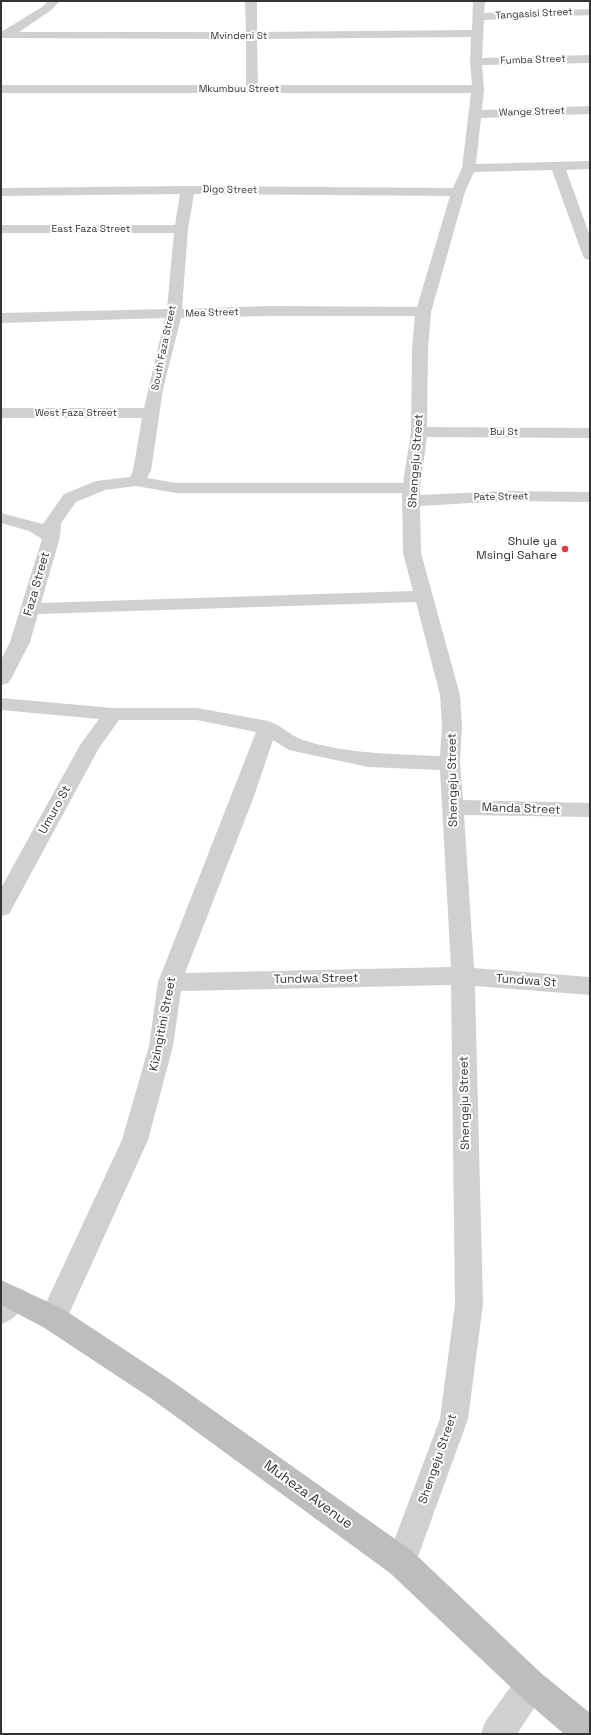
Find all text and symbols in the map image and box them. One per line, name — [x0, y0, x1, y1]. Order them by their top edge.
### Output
street label: Tangasisi Street — [495, 6, 573, 22]
street label: Mvindeni St — [211, 30, 267, 42]
street label: Fumba Street — [500, 53, 566, 67]
street label: Mkumbuu Street — [199, 83, 279, 95]
street label: Wange Street — [499, 105, 565, 119]
street label: Digo Street — [202, 184, 258, 196]
street label: East Faza Street — [52, 223, 130, 235]
street label: South Faza Street — [149, 304, 179, 392]
street label: Mea Street — [185, 306, 239, 320]
street label: West Faza Street — [35, 407, 117, 419]
street label: Shengeju Street — [406, 414, 426, 508]
street label: Bui St — [490, 426, 518, 438]
street label: Pate Street — [473, 491, 529, 503]
place label: Shule ya Msingi Sahare — [476, 535, 557, 563]
marker: Shule ya Msingi Sahare — [560, 544, 570, 554]
street label: Faza Street — [21, 550, 53, 618]
street label: Shengeju Street — [445, 733, 461, 827]
street label: Umuro St — [36, 783, 74, 837]
street label: Manda Street — [481, 800, 561, 818]
street label: Tundwa Street — [274, 971, 358, 987]
street label: Tundwa St — [495, 972, 557, 990]
street label: Kizingitini Street — [147, 976, 179, 1072]
street label: Shengeju Street — [457, 1056, 473, 1150]
street label: Shengeju Street — [416, 1412, 460, 1506]
street label: Muheza Avenue — [260, 1457, 356, 1533]

